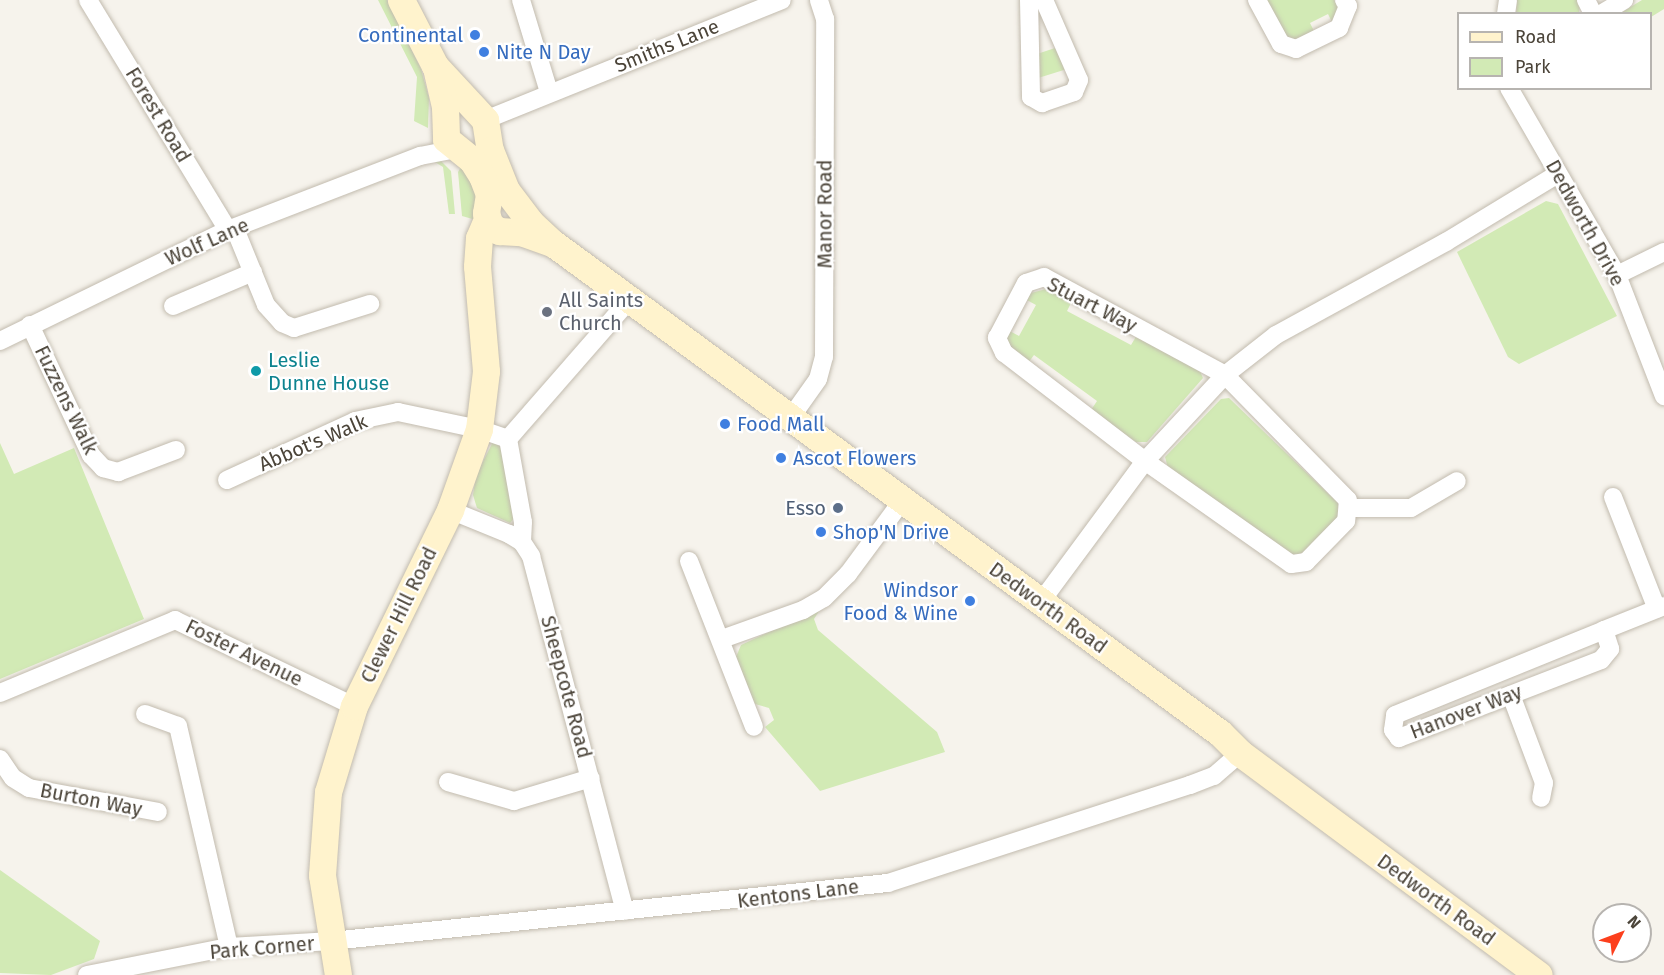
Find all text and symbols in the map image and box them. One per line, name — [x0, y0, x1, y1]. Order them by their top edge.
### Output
legend — [1457, 12, 1652, 90]
street label: Smiths Lane — [611, 14, 723, 78]
place label: Continental — [358, 23, 463, 47]
text: Road — [1515, 26, 1557, 48]
marker: Continental — [468, 28, 482, 42]
place label: Nite N Day — [496, 40, 590, 64]
marker: Nite N Day — [477, 45, 491, 59]
text: Park — [1515, 56, 1550, 78]
street label: Forest Road — [120, 63, 196, 167]
street label: Dedworth Drive — [1540, 156, 1630, 290]
street label: Manor Road — [813, 160, 837, 268]
street label: Wolf Lane — [161, 213, 253, 271]
street label: Stuart Way — [1043, 272, 1141, 338]
place label: All Saints Church — [559, 288, 643, 335]
marker: All Saints Church — [540, 305, 554, 319]
street label: Fuzzens Walk — [29, 342, 103, 458]
place label: Leslie Dunne House — [268, 348, 389, 395]
marker: Leslie Dunne House — [249, 364, 263, 378]
street label: Abbot's Walk — [255, 409, 371, 477]
place label: Food Mall — [737, 412, 825, 436]
marker: Food Mall — [718, 417, 732, 431]
place label: Ascot Flowers — [793, 446, 916, 470]
marker: Ascot Flowers — [774, 451, 788, 465]
place label: Esso — [785, 496, 826, 520]
marker: Esso — [831, 501, 845, 515]
place label: Shop'N Drive — [833, 520, 949, 544]
marker: Shop'N Drive — [814, 525, 828, 539]
street label: Clewer Hill Road — [356, 543, 442, 687]
street label: Dedworth Road — [984, 557, 1112, 659]
place label: Windsor Food & Wine — [844, 578, 958, 625]
marker: Windsor Food & Wine — [963, 594, 977, 608]
street label: Sheepcote Road — [535, 613, 597, 761]
street label: Foster Avenue — [182, 614, 306, 692]
street label: Hanover Way — [1407, 680, 1525, 744]
street label: Burton Way — [38, 778, 144, 822]
street label: Dedworth Road — [1372, 849, 1500, 951]
street label: Kentons Lane — [736, 875, 860, 913]
north arrow — [1592, 903, 1652, 963]
text: N — [1624, 912, 1645, 932]
street label: Park Corner — [209, 931, 315, 965]

